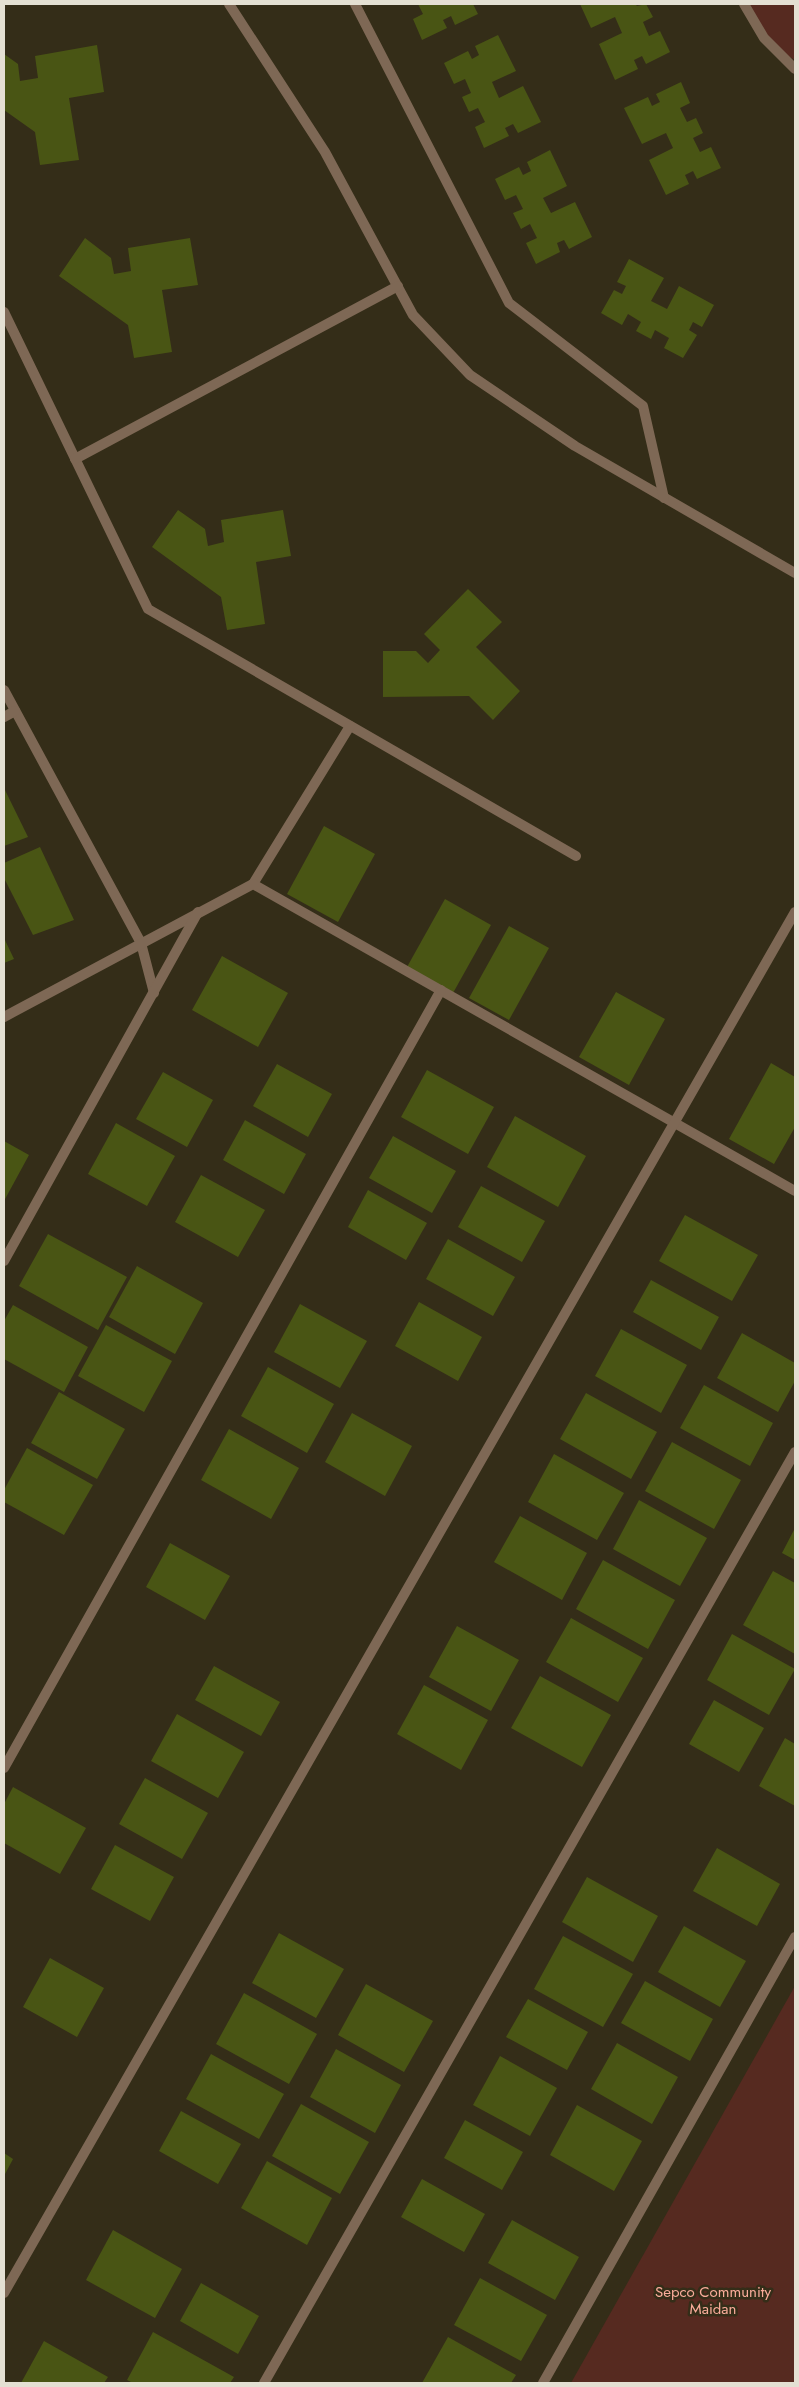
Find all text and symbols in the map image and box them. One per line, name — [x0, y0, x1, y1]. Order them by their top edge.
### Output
park label: Sepco Community Maidan — [655, 2281, 771, 2320]

